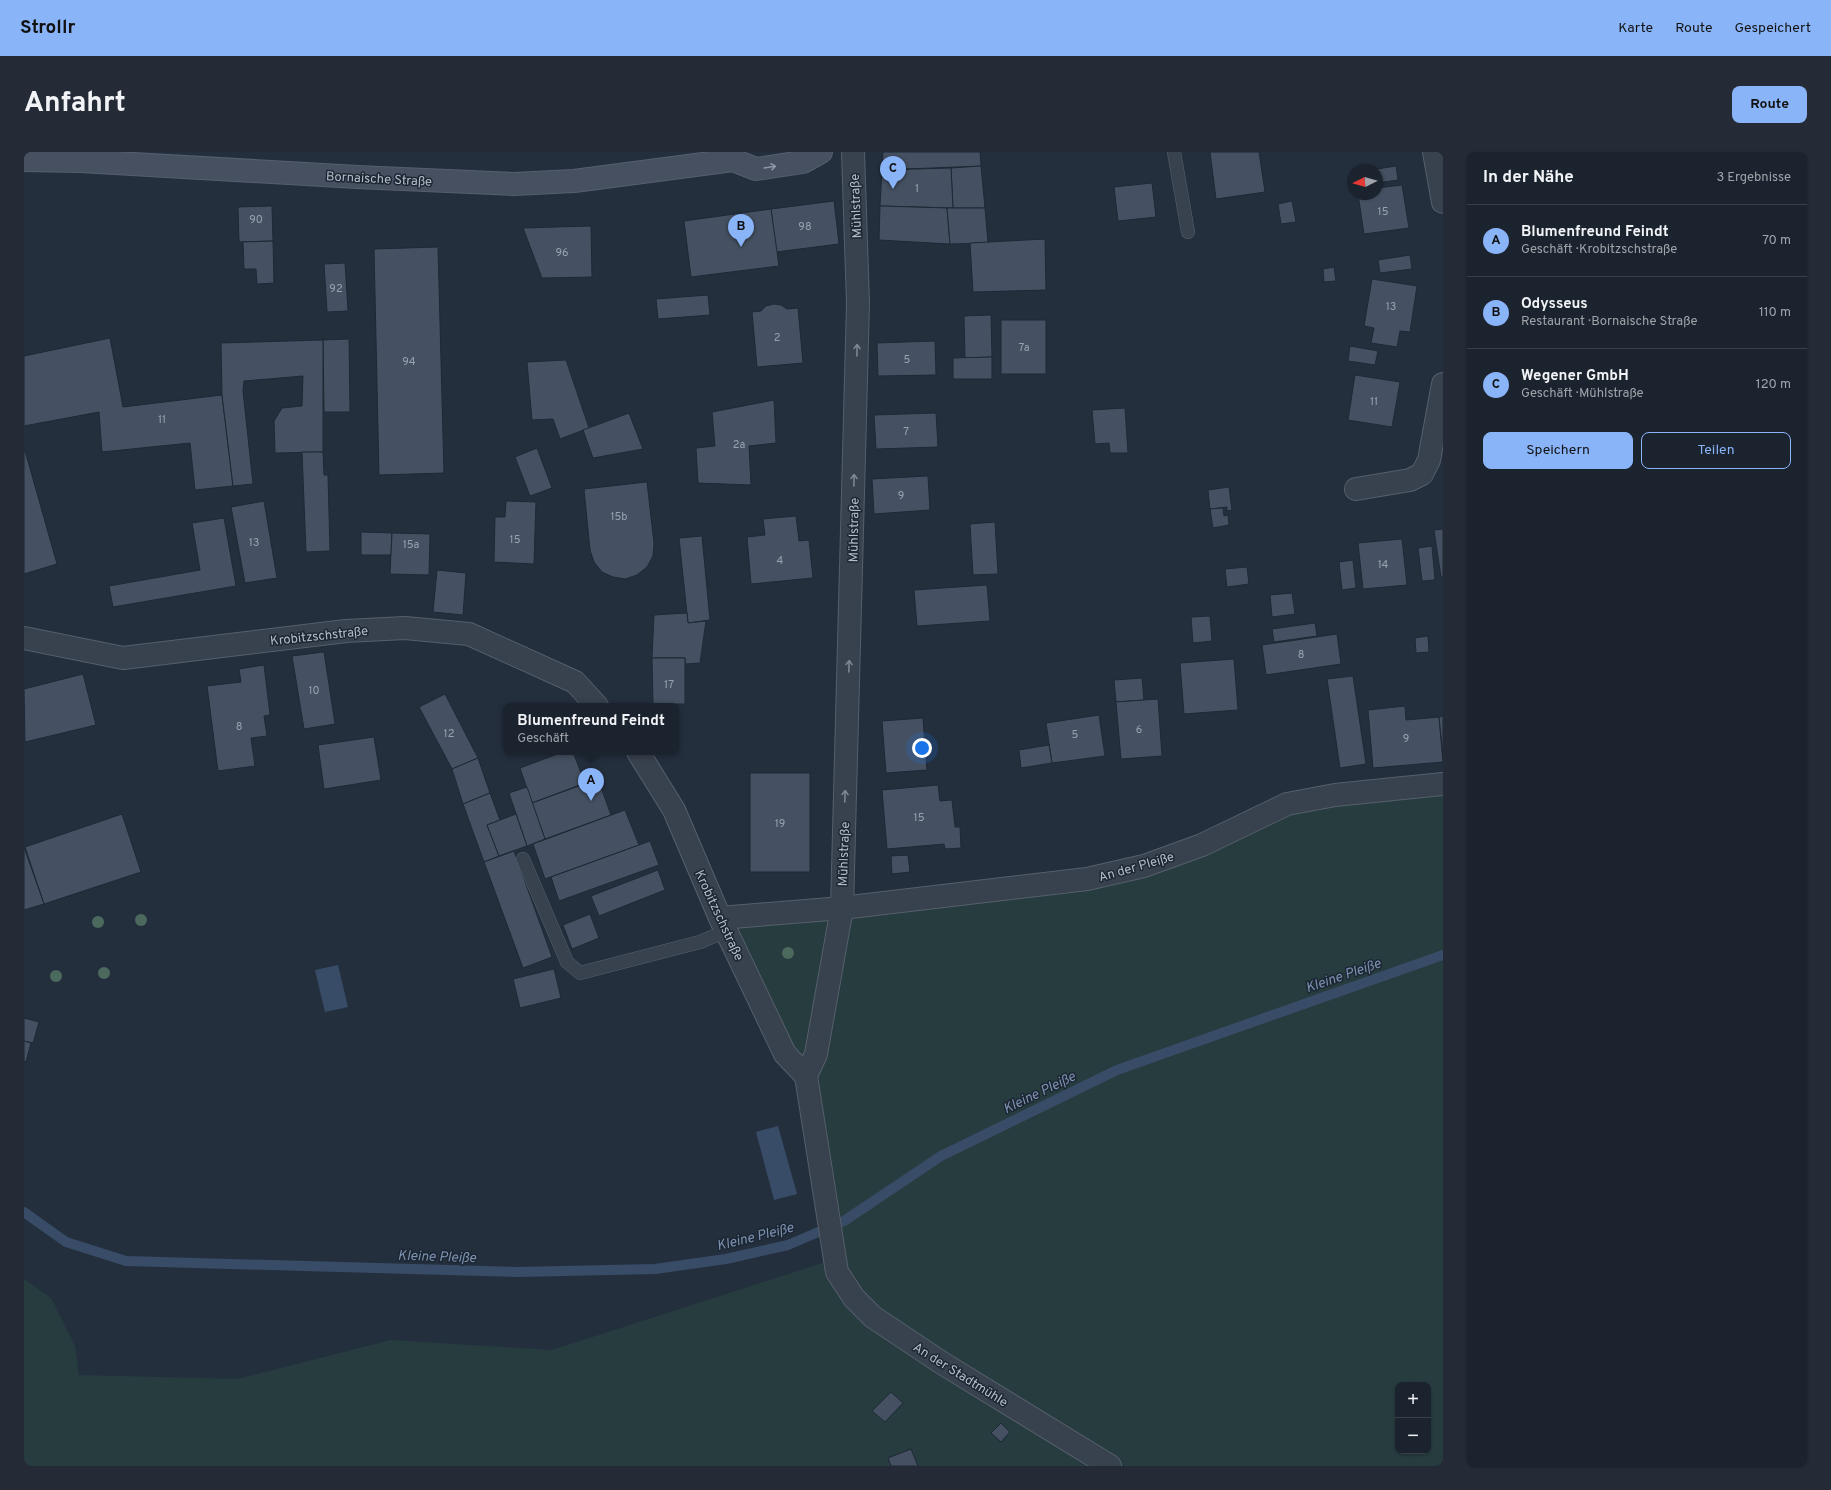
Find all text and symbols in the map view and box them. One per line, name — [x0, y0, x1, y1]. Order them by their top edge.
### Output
text: Strollr — [20, 16, 75, 40]
text: Karte — [1618, 20, 1653, 37]
text: Route — [1675, 20, 1712, 37]
text: Gespeichert — [1734, 20, 1811, 37]
text: Anfahrt — [24, 86, 126, 122]
button: Route — [1732, 86, 1807, 123]
pin: C — [880, 156, 906, 189]
one-way arrow — [763, 163, 776, 171]
north arrow — [1347, 164, 1383, 200]
text: In der Nähe — [1483, 167, 1574, 189]
street label: Bornaische Straße — [325, 169, 432, 191]
text: 3 Ergebnisse — [1716, 170, 1791, 186]
street label: Mühlstraße — [848, 173, 866, 239]
house number: 1 — [915, 182, 919, 196]
house number: 15 — [1378, 205, 1389, 219]
house number: 90 — [249, 213, 263, 227]
pin: B — [728, 214, 754, 247]
house number: 98 — [798, 220, 812, 234]
text: Blumenfreund Feindt — [1521, 223, 1669, 242]
text: A — [1491, 233, 1501, 249]
text: 70 m — [1762, 233, 1791, 249]
text: Geschäft · Krobitzschstraße — [1521, 242, 1677, 258]
house number: 96 — [555, 246, 569, 260]
house number: 92 — [329, 282, 343, 296]
text: Odysseus — [1521, 295, 1588, 314]
house number: 13 — [1386, 300, 1396, 314]
text: B — [1492, 305, 1500, 321]
text: 110 m — [1759, 305, 1791, 321]
text: Restaurant · Bornaische Straße — [1521, 314, 1697, 330]
house number: 2 — [774, 331, 780, 345]
house number: 7a — [1018, 341, 1030, 355]
one-way arrow — [854, 344, 861, 357]
house number: 5 — [904, 353, 911, 367]
house number: 94 — [402, 355, 416, 369]
text: Wegener GmbH — [1521, 367, 1629, 386]
text: C — [1492, 377, 1500, 393]
text: 120 m — [1756, 377, 1791, 393]
text: Geschäft · Mühlstraße — [1521, 386, 1644, 402]
house number: 11 — [1370, 395, 1378, 409]
house number: 11 — [158, 413, 166, 427]
house number: 7 — [903, 425, 909, 439]
button: Speichern — [1483, 432, 1633, 469]
button: Teilen — [1641, 432, 1791, 469]
house number: 2a — [733, 438, 745, 452]
one-way arrow — [850, 474, 858, 487]
house number: 9 — [898, 489, 904, 503]
street label: Mühlstraße — [846, 498, 864, 563]
house number: 15b — [610, 510, 628, 524]
house number: 15 — [510, 533, 521, 547]
house number: 13 — [249, 536, 259, 550]
house number: 15a — [403, 538, 420, 552]
house number: 4 — [777, 554, 784, 568]
house number: 14 — [1378, 558, 1389, 572]
street label: Krobitzschstraße — [269, 624, 369, 650]
house number: 8 — [1298, 648, 1304, 662]
one-way arrow — [845, 660, 853, 673]
house number: 17 — [664, 678, 674, 692]
house number: 10 — [308, 684, 320, 698]
popup — [503, 703, 679, 755]
text: Blumenfreund Feindt — [517, 712, 665, 731]
house number: 8 — [236, 720, 242, 734]
house number: 6 — [1136, 723, 1142, 737]
house number: 12 — [444, 727, 454, 741]
house number: 5 — [1072, 728, 1079, 742]
text: Geschäft — [517, 731, 569, 747]
house number: 9 — [1403, 732, 1409, 746]
your location — [912, 738, 932, 758]
pin: A — [578, 768, 604, 801]
one-way arrow — [841, 790, 849, 803]
house number: 15 — [914, 811, 925, 825]
house number: 19 — [775, 817, 785, 831]
street label: Mühlstraße — [836, 821, 854, 887]
street label: An der Pleiße — [1097, 850, 1176, 886]
street label: Krobitzschstraße — [690, 868, 746, 964]
water label: Kleine Pleiße — [1304, 955, 1384, 997]
water label: Kleine Pleiße — [1001, 1068, 1079, 1118]
water label: Kleine Pleiße — [715, 1220, 796, 1255]
water label: Kleine Pleiße — [397, 1248, 477, 1267]
street label: An der Stadtmühle — [909, 1340, 1010, 1411]
map controls — [1395, 1382, 1431, 1454]
button: + — [1395, 1382, 1431, 1418]
button: − — [1395, 1418, 1431, 1454]

